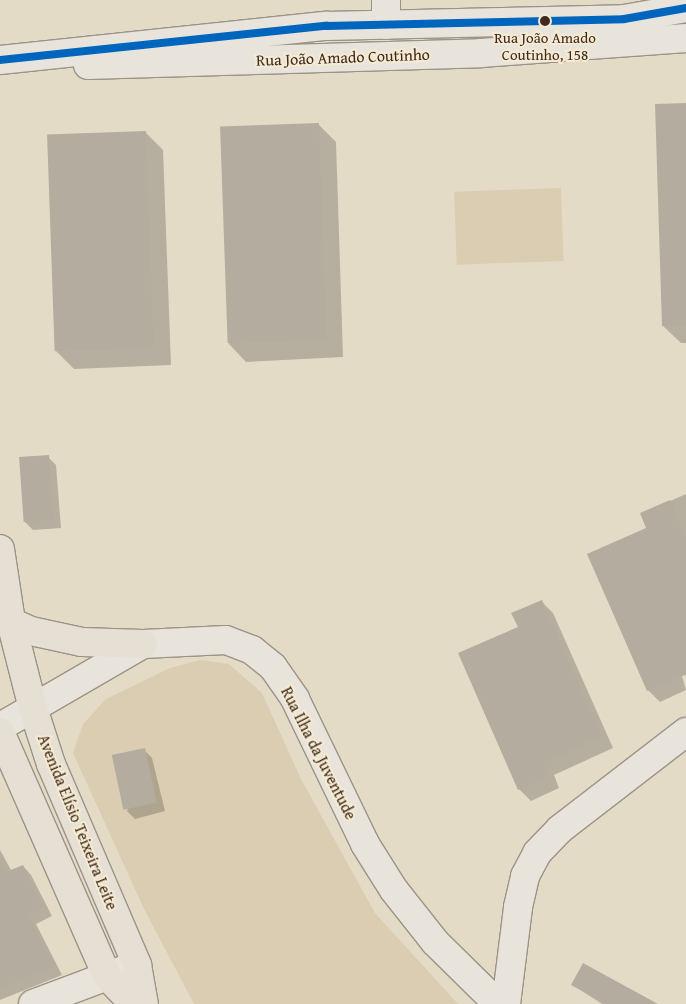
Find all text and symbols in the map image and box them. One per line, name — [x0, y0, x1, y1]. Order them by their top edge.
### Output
marker: Rua João Amado Coutinho, 158 — [540, 16, 550, 26]
place label: Rua João Amado Coutinho, 158 — [494, 28, 596, 63]
street label: Rua João Amado Coutinho — [256, 44, 430, 70]
street label: Rua Ilha da Juventude — [277, 684, 361, 822]
street label: Avenida Elísio Teixeira Leite — [34, 732, 122, 912]

